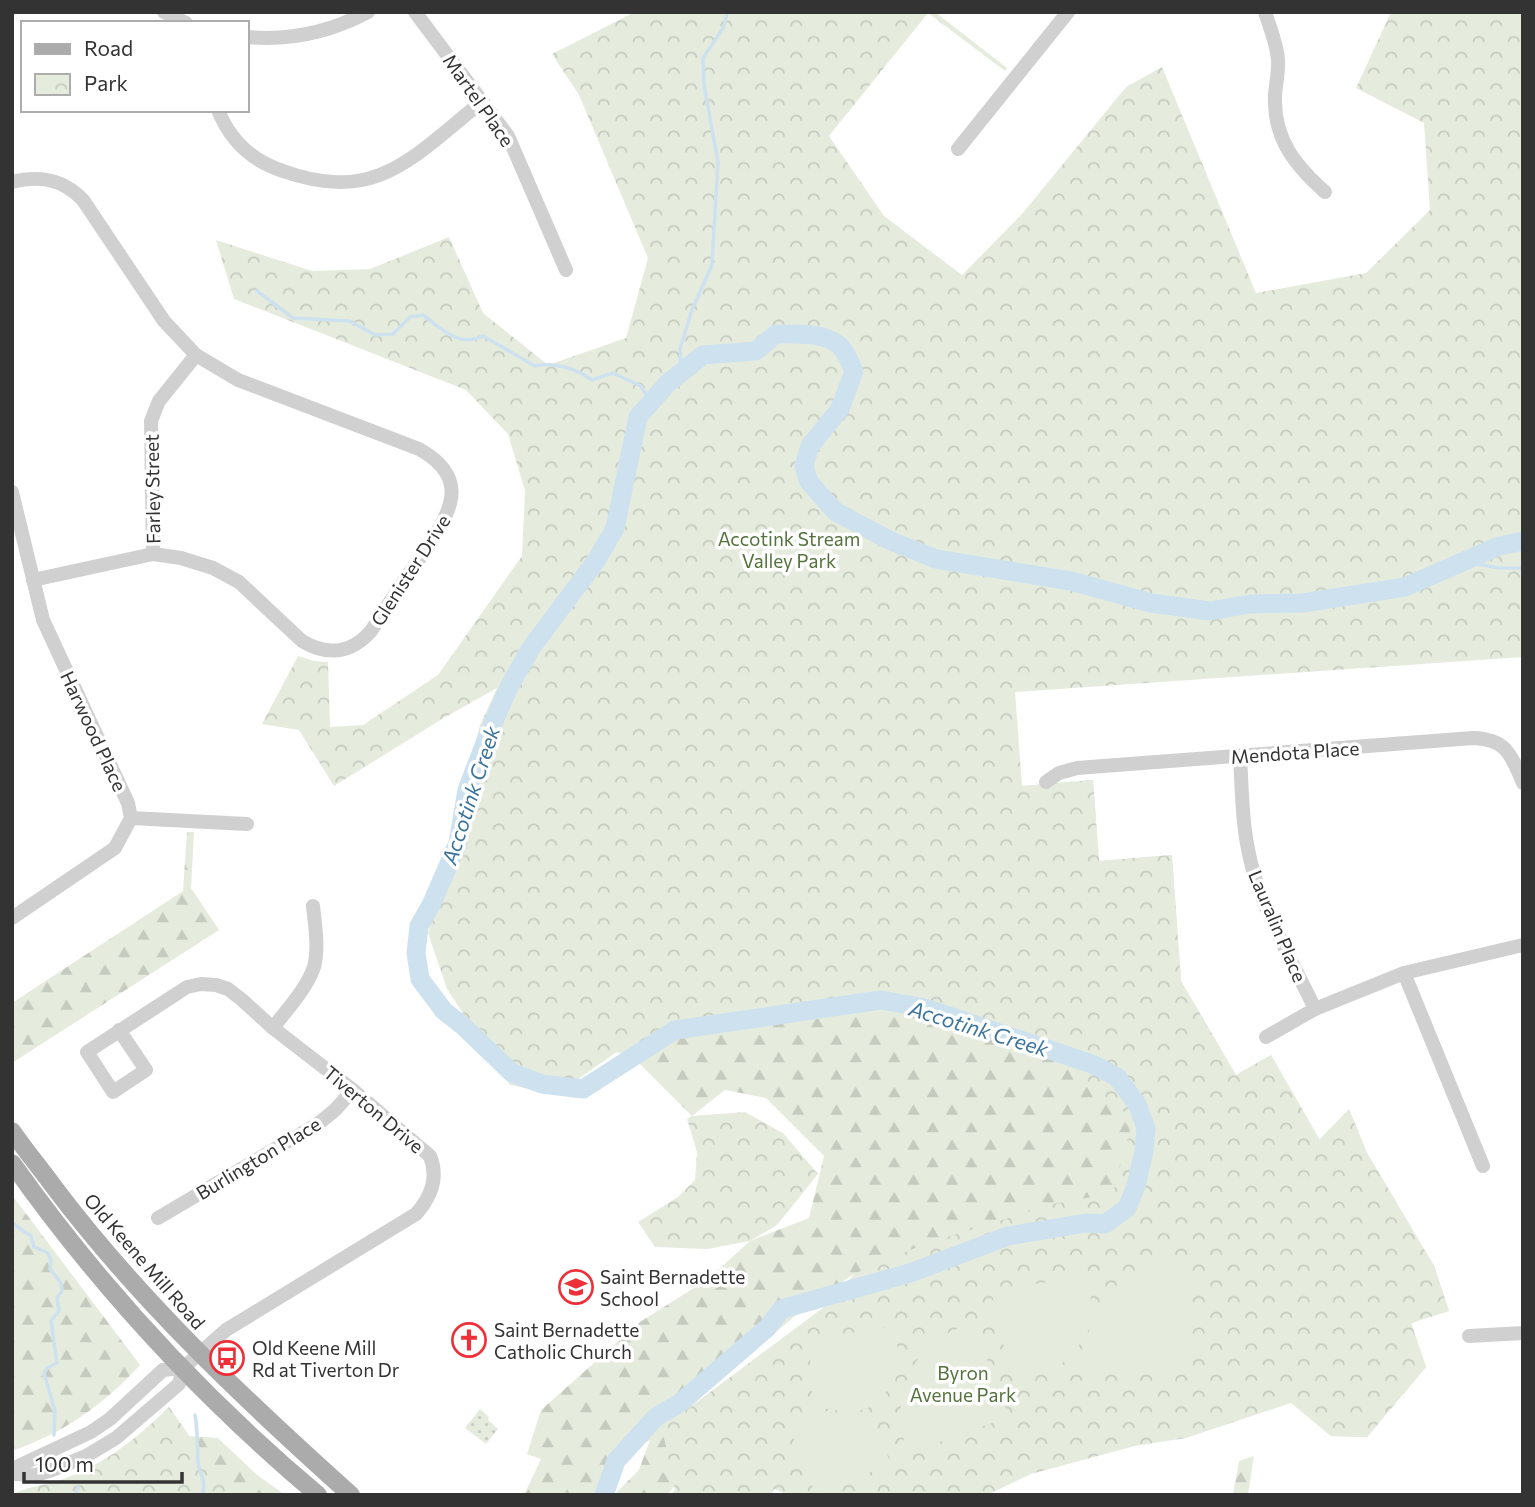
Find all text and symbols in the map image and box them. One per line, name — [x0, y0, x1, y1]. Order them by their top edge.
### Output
legend — [21, 21, 248, 112]
text: Road — [84, 35, 133, 60]
street label: Martel Place — [439, 49, 519, 151]
text: Park — [84, 70, 128, 95]
street label: Farley Street — [140, 434, 164, 544]
street label: Glenister Drive — [366, 510, 454, 630]
park label: Accotink Stream Valley Park — [718, 527, 860, 572]
street label: Harwood Place — [56, 667, 132, 795]
water label: Accotink Creek — [436, 722, 504, 868]
street label: Mendota Place — [1230, 736, 1360, 768]
street label: Lauralin Place — [1244, 867, 1312, 985]
water label: Accotink Creek — [906, 995, 1052, 1061]
street label: Tiverton Drive — [319, 1060, 429, 1158]
street label: Burlington Place — [192, 1112, 324, 1204]
street label: Old Keene Mill Road — [80, 1188, 210, 1334]
place label: Saint Bernadette School — [600, 1265, 745, 1310]
school or university icon: Saint Bernadette School — [557, 1268, 595, 1306]
place label: Saint Bernadette Catholic Church — [494, 1318, 639, 1363]
church icon: Saint Bernadette Catholic Church — [450, 1321, 488, 1359]
place label: Old Keene Mill Rd at Tiverton Dr — [252, 1336, 400, 1381]
bus stop icon: Old Keene Mill Rd at Tiverton Dr — [208, 1339, 246, 1377]
park label: Byron Avenue Park — [910, 1361, 1016, 1406]
scale bar — [24, 1440, 182, 1484]
text: 100 m — [35, 1451, 94, 1476]

